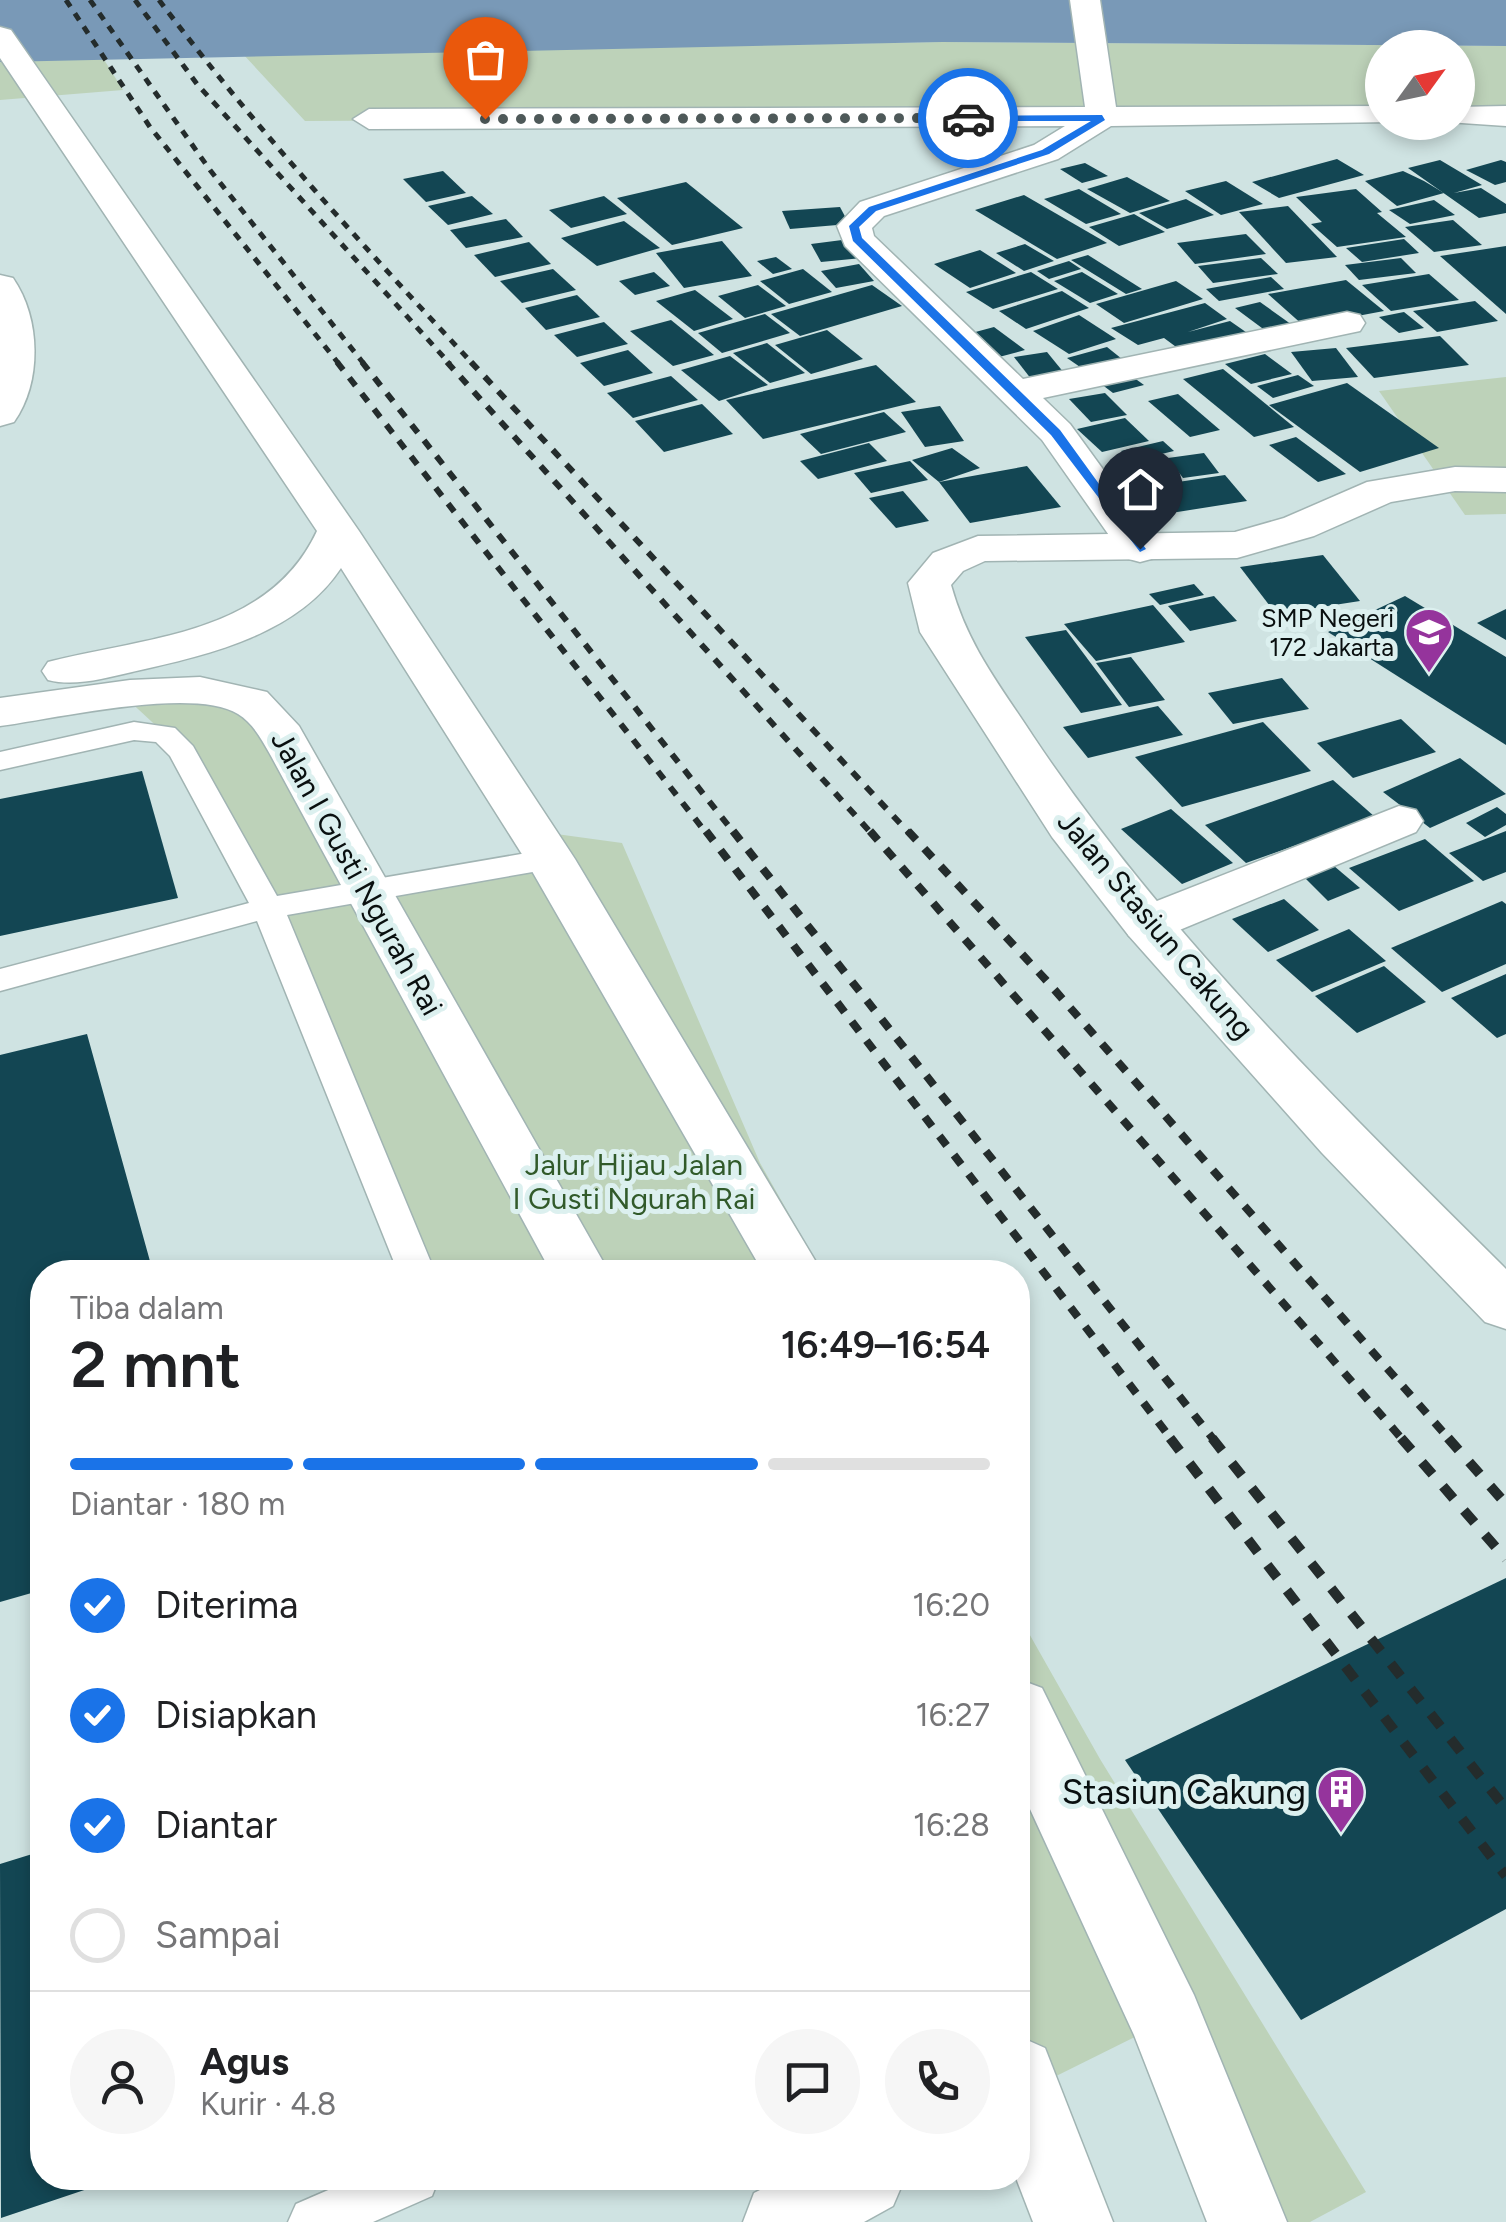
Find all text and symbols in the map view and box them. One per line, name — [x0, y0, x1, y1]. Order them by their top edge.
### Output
pin — [443, 17, 528, 120]
north arrow — [1365, 30, 1475, 140]
map controls — [1365, 30, 1475, 140]
icon: bag — [458, 32, 513, 87]
courier — [918, 68, 1018, 168]
icon: car — [941, 91, 996, 146]
pin — [1098, 447, 1183, 550]
icon: home — [1113, 462, 1168, 517]
place label: SMP Negeri 172 Jakarta — [1261, 603, 1394, 662]
school or university icon: SMP Negeri 172 Jakarta — [1403, 606, 1455, 674]
street label: Jalan I Gusti Ngurah Rai — [263, 724, 451, 1022]
street label: Jalan Stasiun Cakung — [1050, 803, 1262, 1047]
park label: Jalur Hijau Jalan I Gusti Ngurah Rai — [513, 1146, 755, 1217]
text: Tiba dalam — [70, 1289, 224, 1327]
text: 16:49–16:54 — [781, 1322, 990, 1368]
text: 2 mnt — [70, 1325, 241, 1403]
text: Diantar · 180 m — [70, 1485, 285, 1523]
icon: check — [70, 1578, 125, 1633]
text: Diterima — [155, 1582, 298, 1628]
text: 16:20 — [912, 1586, 990, 1624]
icon: check — [70, 1688, 125, 1743]
text: Disiapkan — [155, 1692, 317, 1738]
text: 16:27 — [916, 1696, 990, 1734]
building icon: Stasiun Cakung — [1315, 1766, 1367, 1834]
place label: Stasiun Cakung — [1062, 1771, 1306, 1813]
icon: check — [70, 1798, 125, 1853]
text: Diantar — [155, 1802, 277, 1848]
text: 16:28 — [913, 1806, 990, 1844]
text: Sampai — [155, 1912, 281, 1958]
button: person — [70, 2029, 175, 2134]
button: chat — [755, 2029, 860, 2134]
button: phone — [885, 2029, 990, 2134]
text: Agus — [200, 2039, 289, 2085]
text: Kurir · 4.8 — [200, 2085, 336, 2123]

